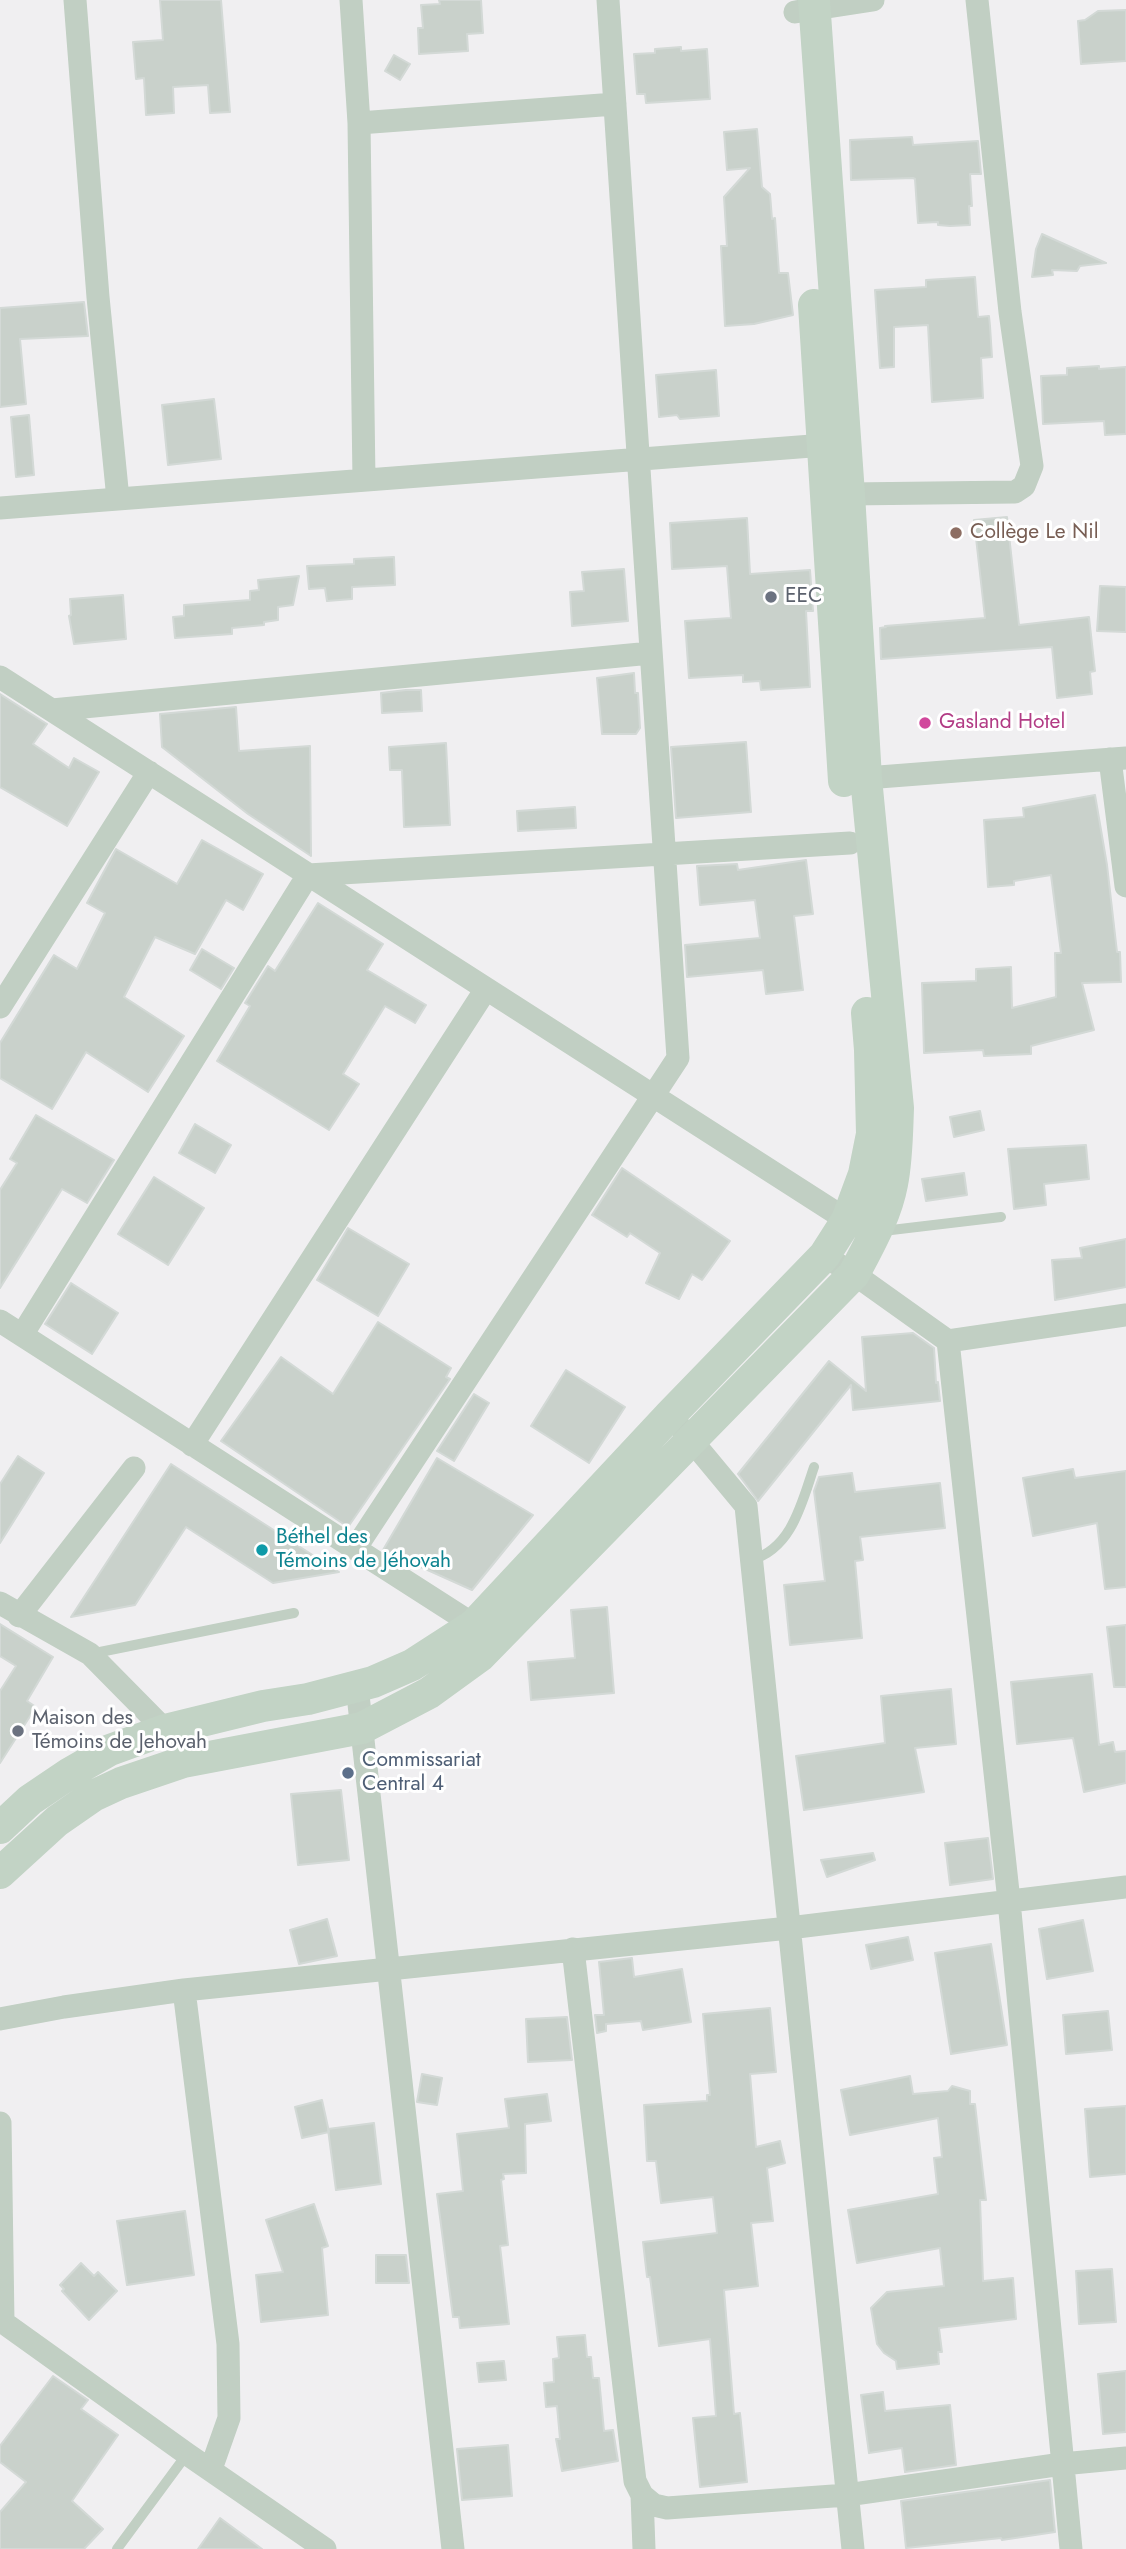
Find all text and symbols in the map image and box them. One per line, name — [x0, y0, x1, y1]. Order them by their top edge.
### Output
place label: Collège Le Nil — [970, 520, 1099, 546]
marker: Collège Le Nil — [948, 525, 964, 541]
place label: EEC — [785, 584, 822, 610]
marker: EEC — [763, 589, 779, 605]
place label: Gasland Hotel — [939, 710, 1065, 736]
marker: Gasland Hotel — [917, 715, 933, 731]
place label: Béthel des Témoins de Jéhovah — [276, 1525, 451, 1575]
marker: Béthel des Témoins de Jéhovah — [254, 1542, 270, 1558]
place label: Maison des Témoins de Jehovah — [32, 1706, 207, 1756]
marker: Maison des Témoins de Jehovah — [10, 1723, 26, 1739]
place label: Commissariat Central 4 — [362, 1748, 481, 1798]
marker: Commissariat Central 4 — [340, 1765, 356, 1781]

